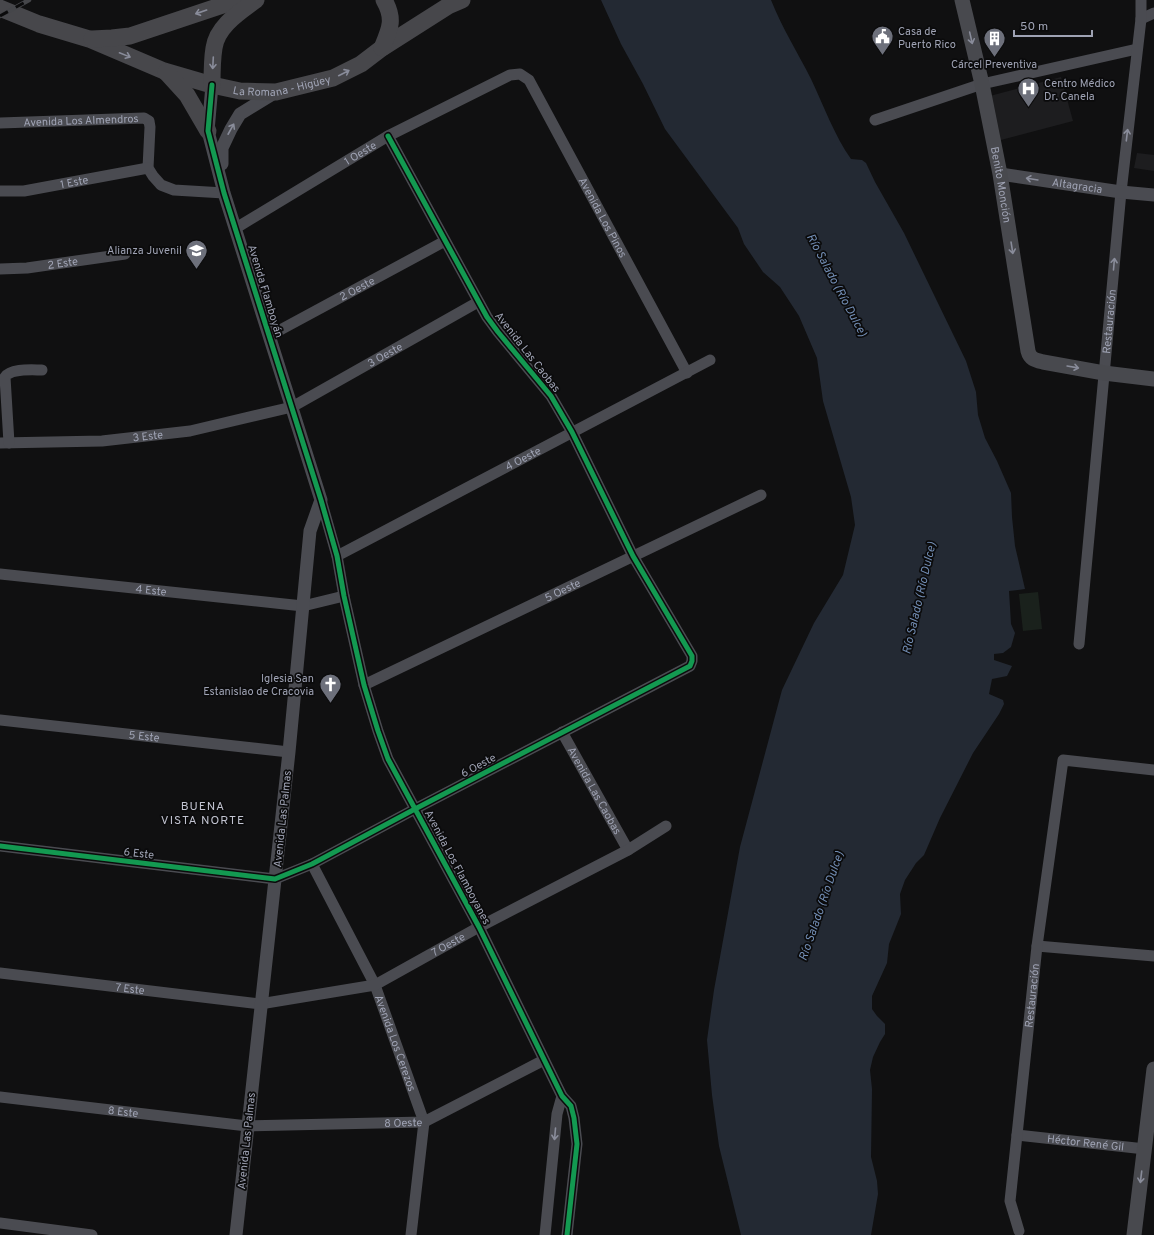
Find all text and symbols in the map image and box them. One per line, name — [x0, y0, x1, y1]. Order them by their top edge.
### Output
one-way arrow — [194, 9, 207, 16]
scale bar — [1014, 12, 1092, 38]
text: 50 m — [1020, 19, 1048, 35]
public building icon: Casa de Puerto Rico — [869, 24, 895, 57]
place label: Casa de Puerto Rico — [898, 25, 956, 52]
building icon: Cárcel Preventiva — [981, 25, 1007, 58]
one-way arrow — [968, 31, 976, 44]
one-way arrow — [118, 51, 130, 59]
one-way arrow — [209, 56, 217, 69]
place label: Cárcel Preventiva — [951, 58, 1037, 72]
one-way arrow — [337, 68, 349, 76]
street label: La Romana - Higüey — [231, 73, 332, 100]
hospital icon: Centro Médico Dr. Canela — [1016, 76, 1042, 109]
place label: Centro Médico Dr. Canela — [1044, 77, 1115, 104]
street label: Avenida Los Almendros — [23, 112, 139, 130]
one-way arrow — [228, 123, 235, 135]
one-way arrow — [1124, 129, 1131, 142]
street label: 1 Oeste — [342, 139, 379, 169]
street label: Benito Monción — [987, 146, 1014, 224]
street label: 1 Este — [59, 173, 90, 192]
street label: Avenida Los Pinos — [575, 175, 630, 260]
one-way arrow — [1026, 175, 1039, 183]
street label: Altagracia — [1051, 176, 1103, 197]
water label: Río Salado (Río Dulce) — [802, 231, 870, 340]
school or university icon: Alianza Juvenil — [184, 237, 210, 270]
one-way arrow — [1008, 241, 1016, 254]
street label: Avenida Flamboyán — [244, 243, 286, 340]
place label: Alianza Juvenil — [107, 244, 182, 258]
street label: 2 Este — [47, 255, 79, 273]
one-way arrow — [1110, 258, 1118, 271]
street label: 2 Oeste — [337, 274, 378, 305]
street label: Restauración — [1100, 289, 1120, 354]
street label: Avenida Las Caobas — [491, 310, 563, 396]
street label: 3 Oeste — [365, 340, 405, 371]
one-way arrow — [1066, 363, 1079, 371]
street label: 3 Este — [132, 428, 164, 445]
street label: 4 Oeste — [503, 444, 544, 474]
water label: Río Salado (Río Dulce) — [899, 540, 941, 656]
street label: 5 Oeste — [543, 576, 583, 605]
street label: 4 Este — [135, 582, 167, 600]
church icon: Iglesia San Estanislao de Cracovia — [317, 671, 343, 704]
place label: Iglesia San Estanislao de Cracovia — [203, 672, 314, 699]
street label: 5 Este — [128, 728, 160, 746]
street label: Avenida Las Caobas — [564, 745, 624, 837]
street label: 6 Oeste — [458, 751, 499, 781]
street label: Avenida Las Palmas — [271, 770, 295, 868]
district label: BUENA VISTA NORTE — [161, 799, 245, 829]
street label: Avenida Los Flamboyanes — [421, 808, 493, 927]
street label: 6 Este — [123, 845, 155, 863]
water label: Río Salado (Río Dulce) — [796, 849, 848, 963]
street label: 7 Oeste — [429, 930, 468, 960]
street label: Restauración — [1022, 963, 1043, 1028]
street label: 7 Este — [115, 981, 145, 998]
street label: Avenida Los Cerezos — [371, 993, 419, 1094]
street label: Avenida Las Palmas — [235, 1092, 259, 1190]
street label: 8 Este — [107, 1104, 139, 1121]
street label: 8 Oeste — [384, 1116, 423, 1131]
one-way arrow — [551, 1127, 558, 1140]
street label: Héctor René Gil — [1046, 1132, 1125, 1155]
one-way arrow — [1138, 1171, 1145, 1184]

